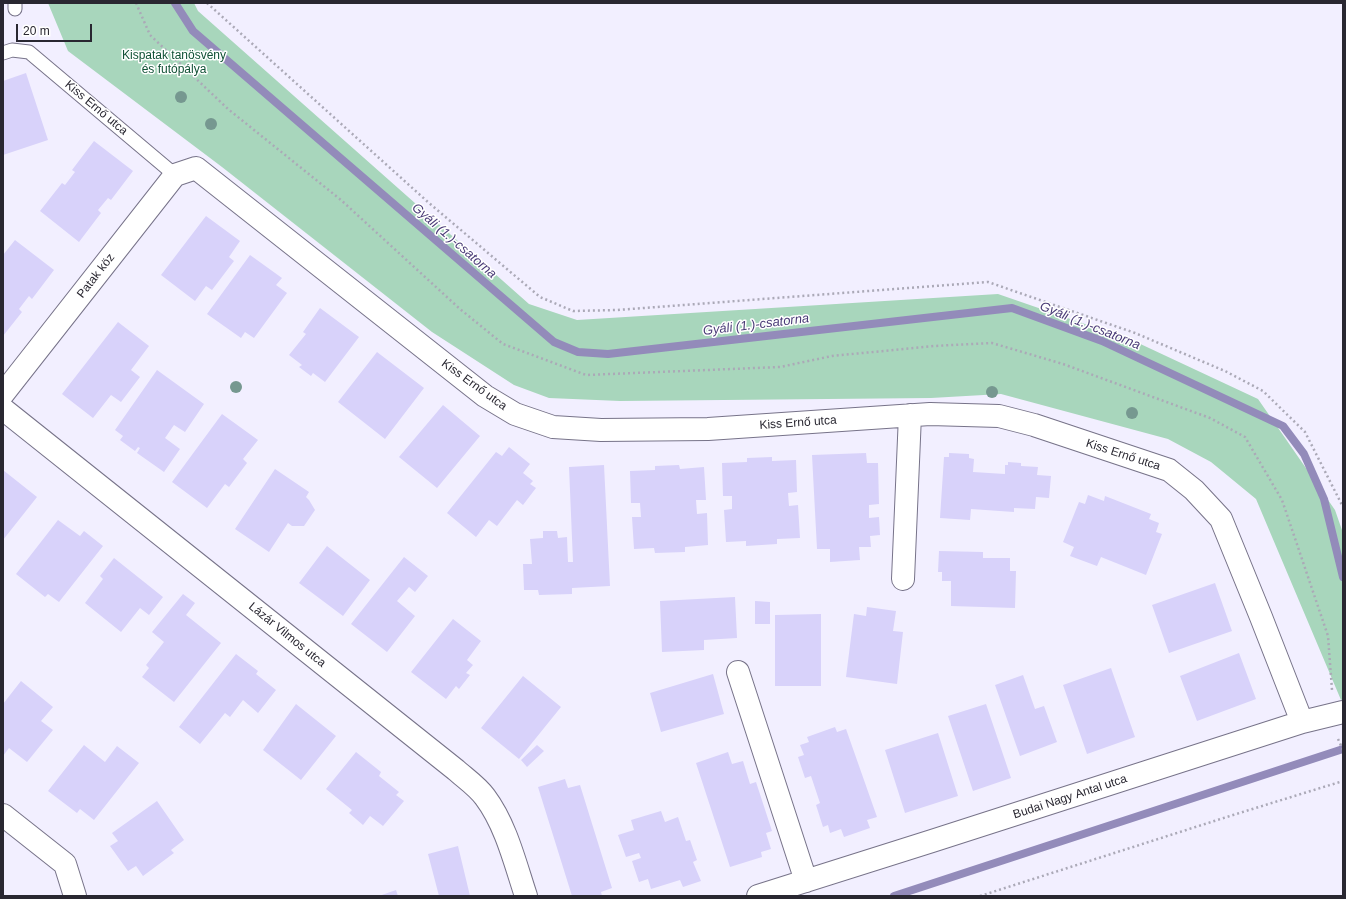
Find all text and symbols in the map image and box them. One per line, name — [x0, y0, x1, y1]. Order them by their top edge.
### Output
scale bar — [18, 16, 94, 42]
text: 20 m — [23, 24, 50, 38]
park label: Kispatak tanösvény és futópálya — [122, 49, 226, 77]
street label: Kiss Ernő utca — [62, 78, 130, 138]
water label: Gyáli (1.)-csatorna — [409, 200, 499, 282]
street label: Patak köz — [74, 251, 118, 301]
water label: Gyáli (1.)-csatorna — [1038, 299, 1142, 353]
water label: Gyáli (1.)-csatorna — [702, 311, 810, 339]
street label: Kiss Ernő utca — [438, 356, 510, 414]
street label: Kiss Ernő utca — [759, 413, 837, 433]
street label: Kiss Ernő utca — [1084, 436, 1162, 474]
street label: Lázár Vilmos utca — [245, 599, 329, 671]
street label: Budai Nagy Antal utca — [1011, 772, 1129, 822]

